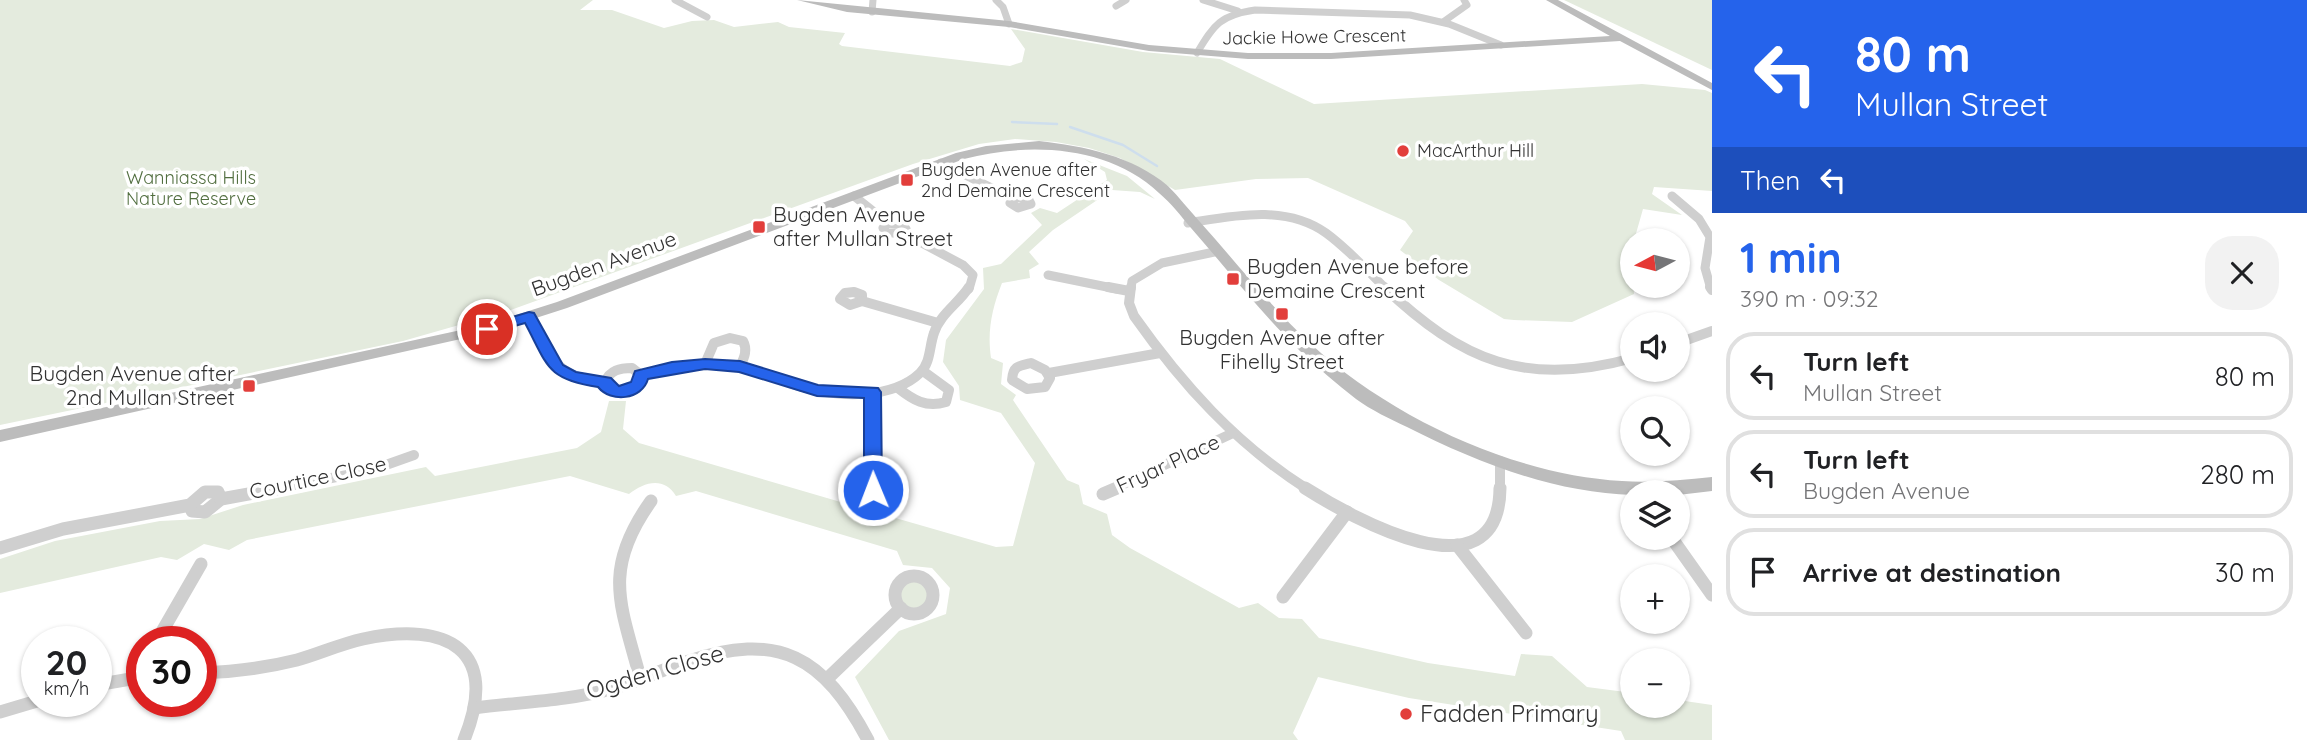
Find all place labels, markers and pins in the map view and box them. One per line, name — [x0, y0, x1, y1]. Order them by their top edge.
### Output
place label: MacArthur Hill — [1417, 139, 1534, 162]
marker: MacArthur Hill — [1395, 143, 1411, 159]
place label: Bugden Avenue after 2nd Demaine Crescent — [921, 158, 1110, 202]
marker: Bugden Avenue after 2nd Demaine Crescent — [899, 172, 915, 188]
place label: Bugden Avenue after Mullan Street — [773, 201, 953, 251]
marker: Bugden Avenue after Mullan Street — [751, 219, 767, 235]
place label: Bugden Avenue before Demaine Crescent — [1247, 253, 1469, 303]
marker: Bugden Avenue before Demaine Crescent — [1225, 271, 1241, 287]
pin — [457, 299, 517, 359]
marker: Bugden Avenue after Fihelly Street — [1274, 306, 1290, 322]
place label: Bugden Avenue after Fihelly Street — [1179, 324, 1385, 374]
place label: Bugden Avenue after 2nd Mullan Street — [30, 360, 235, 410]
marker: Bugden Avenue after 2nd Mullan Street — [241, 378, 257, 394]
place label: Fadden Primary — [1420, 698, 1599, 728]
marker: Fadden Primary — [1398, 706, 1414, 722]

